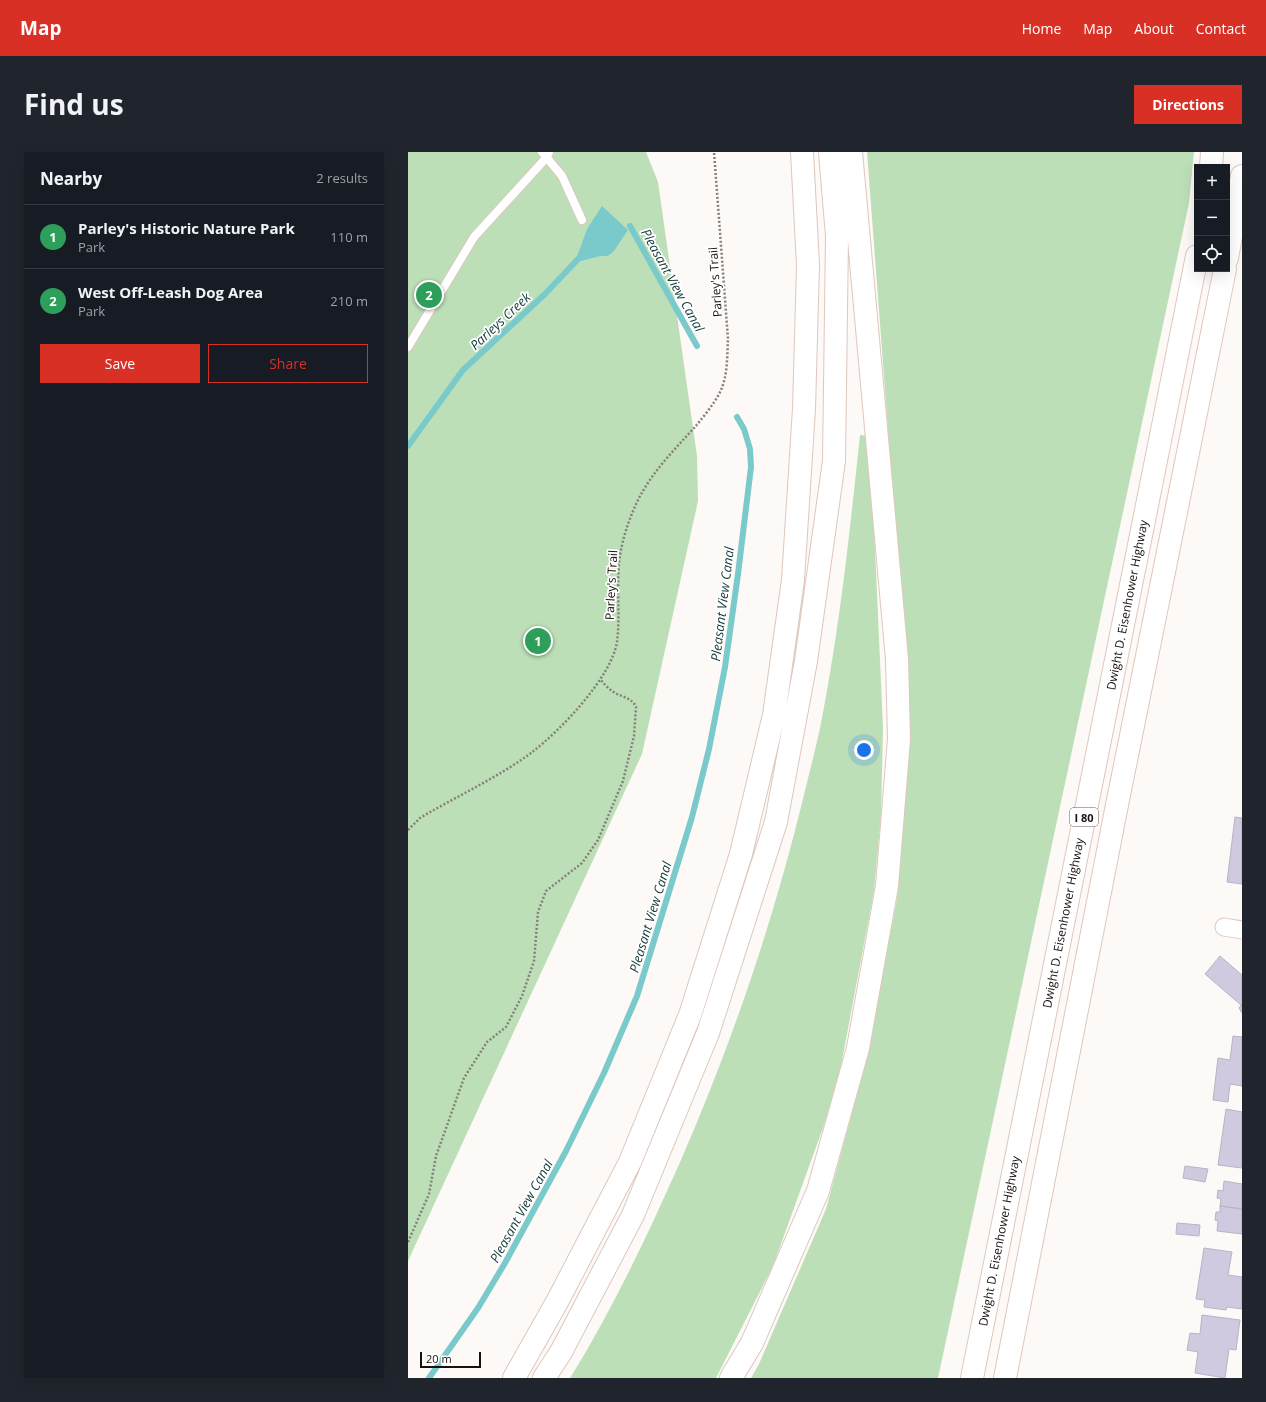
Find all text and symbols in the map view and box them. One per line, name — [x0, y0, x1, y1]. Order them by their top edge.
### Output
text: Map — [20, 15, 61, 41]
text: Home — [1022, 19, 1061, 38]
text: Map — [1083, 19, 1112, 38]
text: About — [1134, 19, 1174, 38]
text: Contact — [1196, 19, 1246, 38]
text: Find us — [24, 85, 124, 123]
button: Directions — [1134, 85, 1242, 124]
map controls — [1194, 164, 1230, 272]
button: + — [1194, 164, 1230, 200]
text: Nearby — [40, 167, 102, 190]
text: 2 results — [316, 169, 368, 187]
button: − — [1194, 200, 1230, 236]
text: Parley's Historic Nature Park — [78, 218, 295, 238]
water label: Pleasant View Canal — [637, 225, 709, 335]
text: 1 — [49, 228, 57, 246]
text: 110 m — [330, 228, 368, 246]
button: locate — [1194, 236, 1230, 272]
text: Park — [78, 238, 105, 256]
street label: Parley's Trail — [704, 246, 726, 318]
pin: 2 — [416, 280, 442, 310]
text: West Off-Leash Dog Area — [78, 282, 263, 302]
water label: Parleys Creek — [466, 288, 535, 354]
text: 2 — [49, 292, 57, 310]
text: 210 m — [330, 292, 368, 310]
text: Park — [78, 302, 105, 320]
button: Save — [40, 344, 200, 383]
button: Share — [208, 344, 368, 383]
street label: Dwight D. Eisenhower Highway — [1102, 517, 1152, 692]
water label: Pleasant View Canal — [706, 545, 738, 662]
street label: Parley's Trail — [601, 549, 621, 621]
pin: 1 — [525, 626, 551, 656]
your location — [854, 740, 874, 760]
road number: I 80 — [1070, 808, 1098, 826]
street label: Dwight D. Eisenhower Highway — [1038, 835, 1088, 1010]
water label: Pleasant View Canal — [625, 859, 676, 975]
street label: Dwight D. Eisenhower Highway — [974, 1153, 1024, 1328]
water label: Pleasant View Canal — [485, 1156, 557, 1266]
scale bar — [420, 1350, 481, 1369]
text: 20 m — [426, 1351, 452, 1366]

